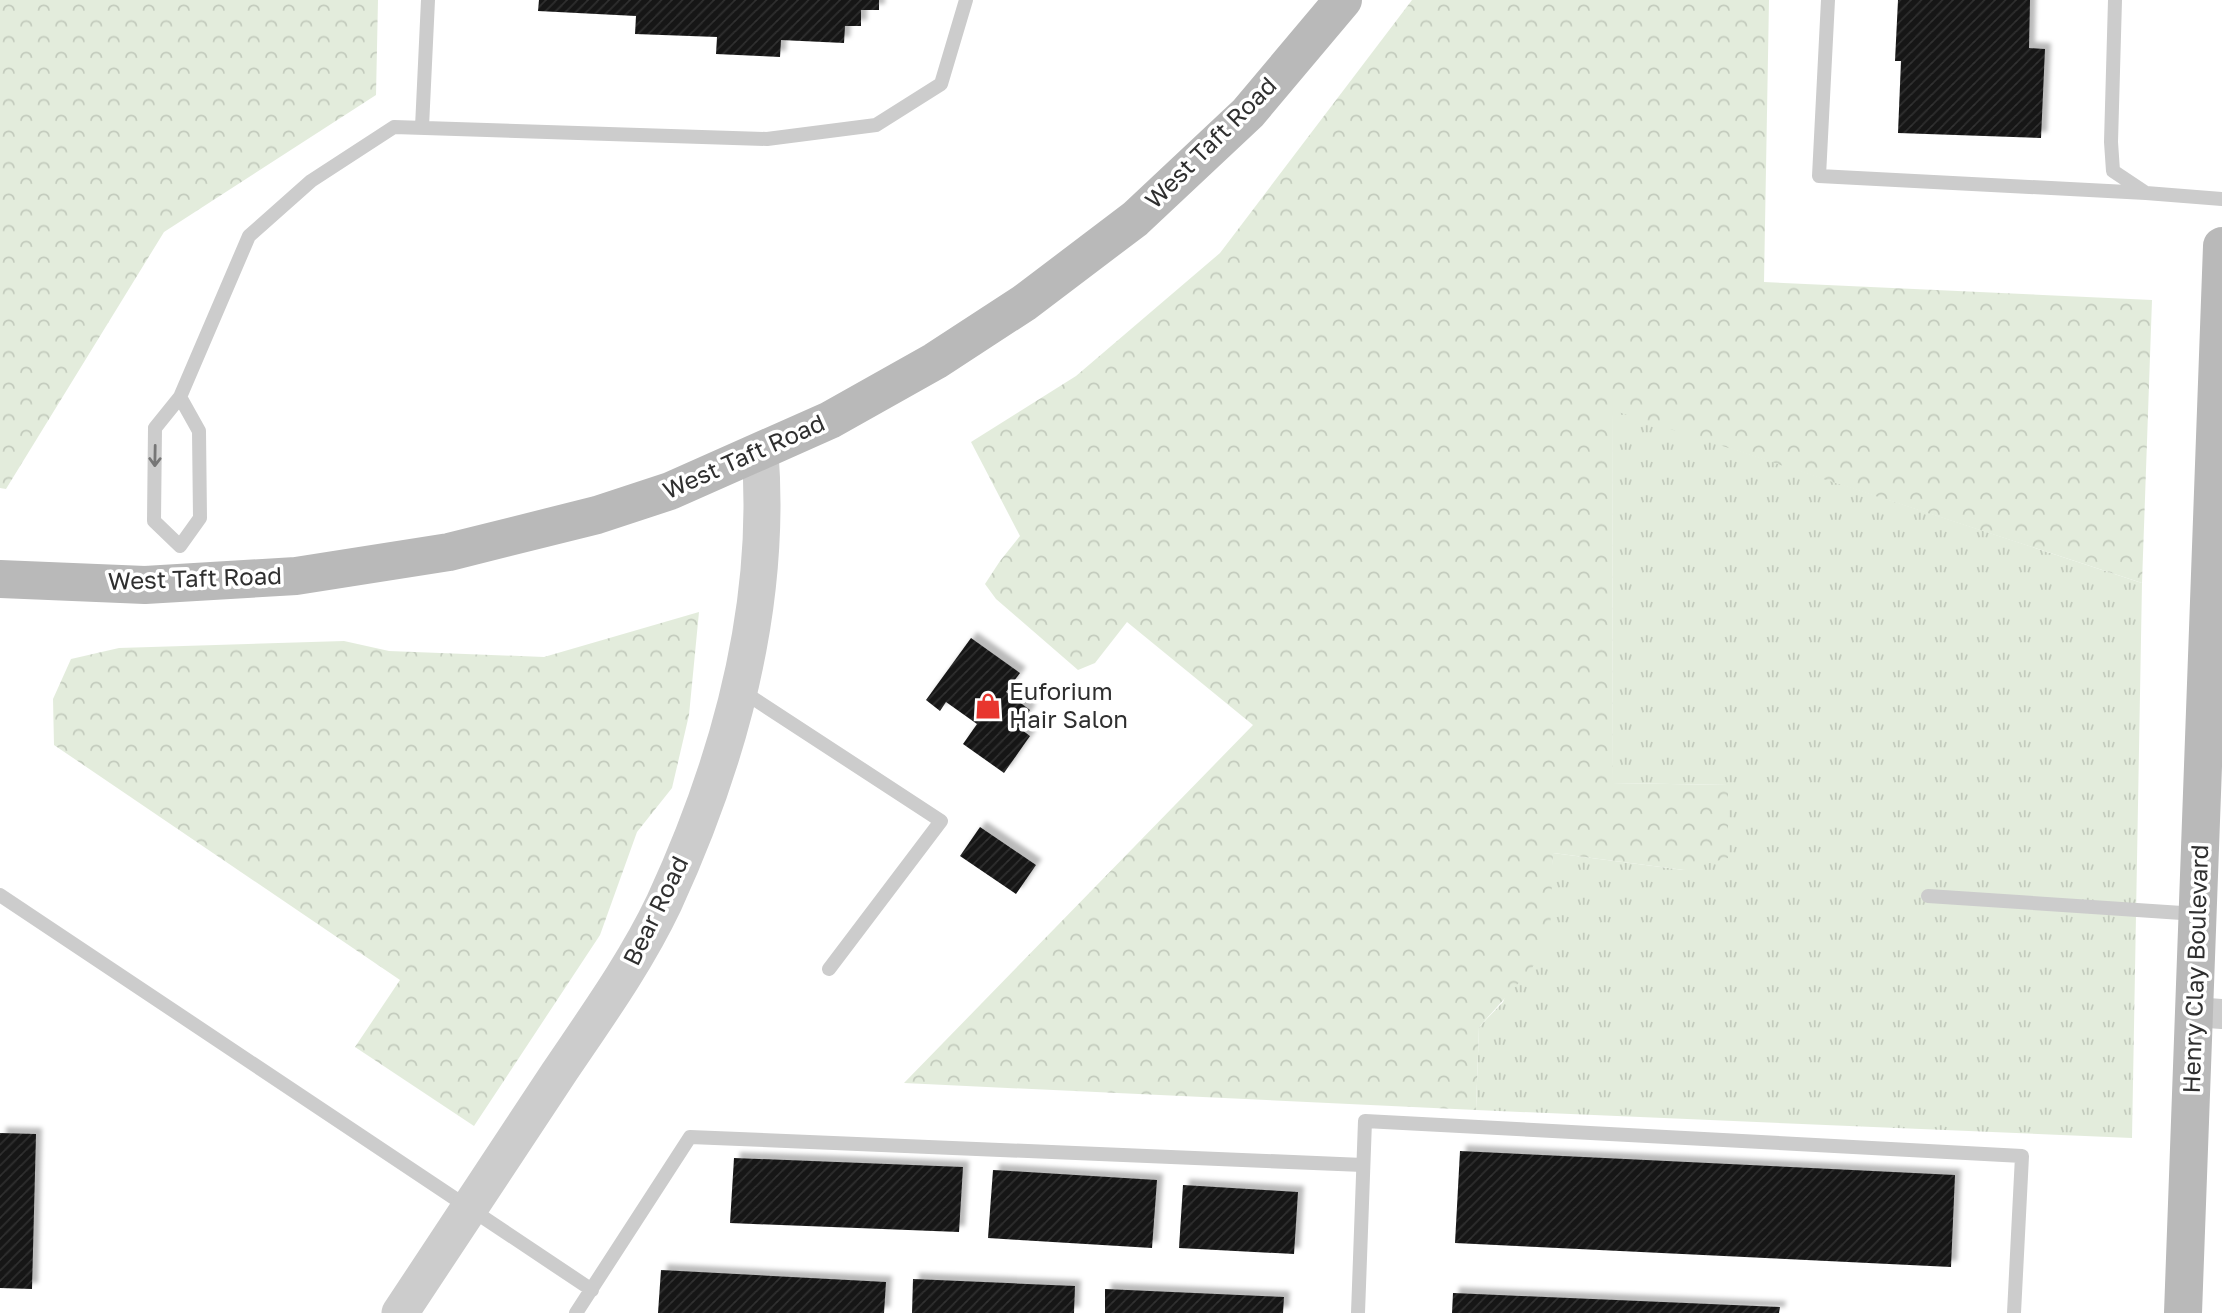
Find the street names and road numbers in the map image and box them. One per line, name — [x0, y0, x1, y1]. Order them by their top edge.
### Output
street label: West Taft Road — [1138, 70, 1282, 214]
street label: West Taft Road — [658, 407, 829, 504]
street label: West Taft Road — [107, 560, 282, 595]
street label: Henry Clay Boulevard — [2176, 844, 2213, 1094]
street label: Bear Road — [616, 851, 693, 970]

